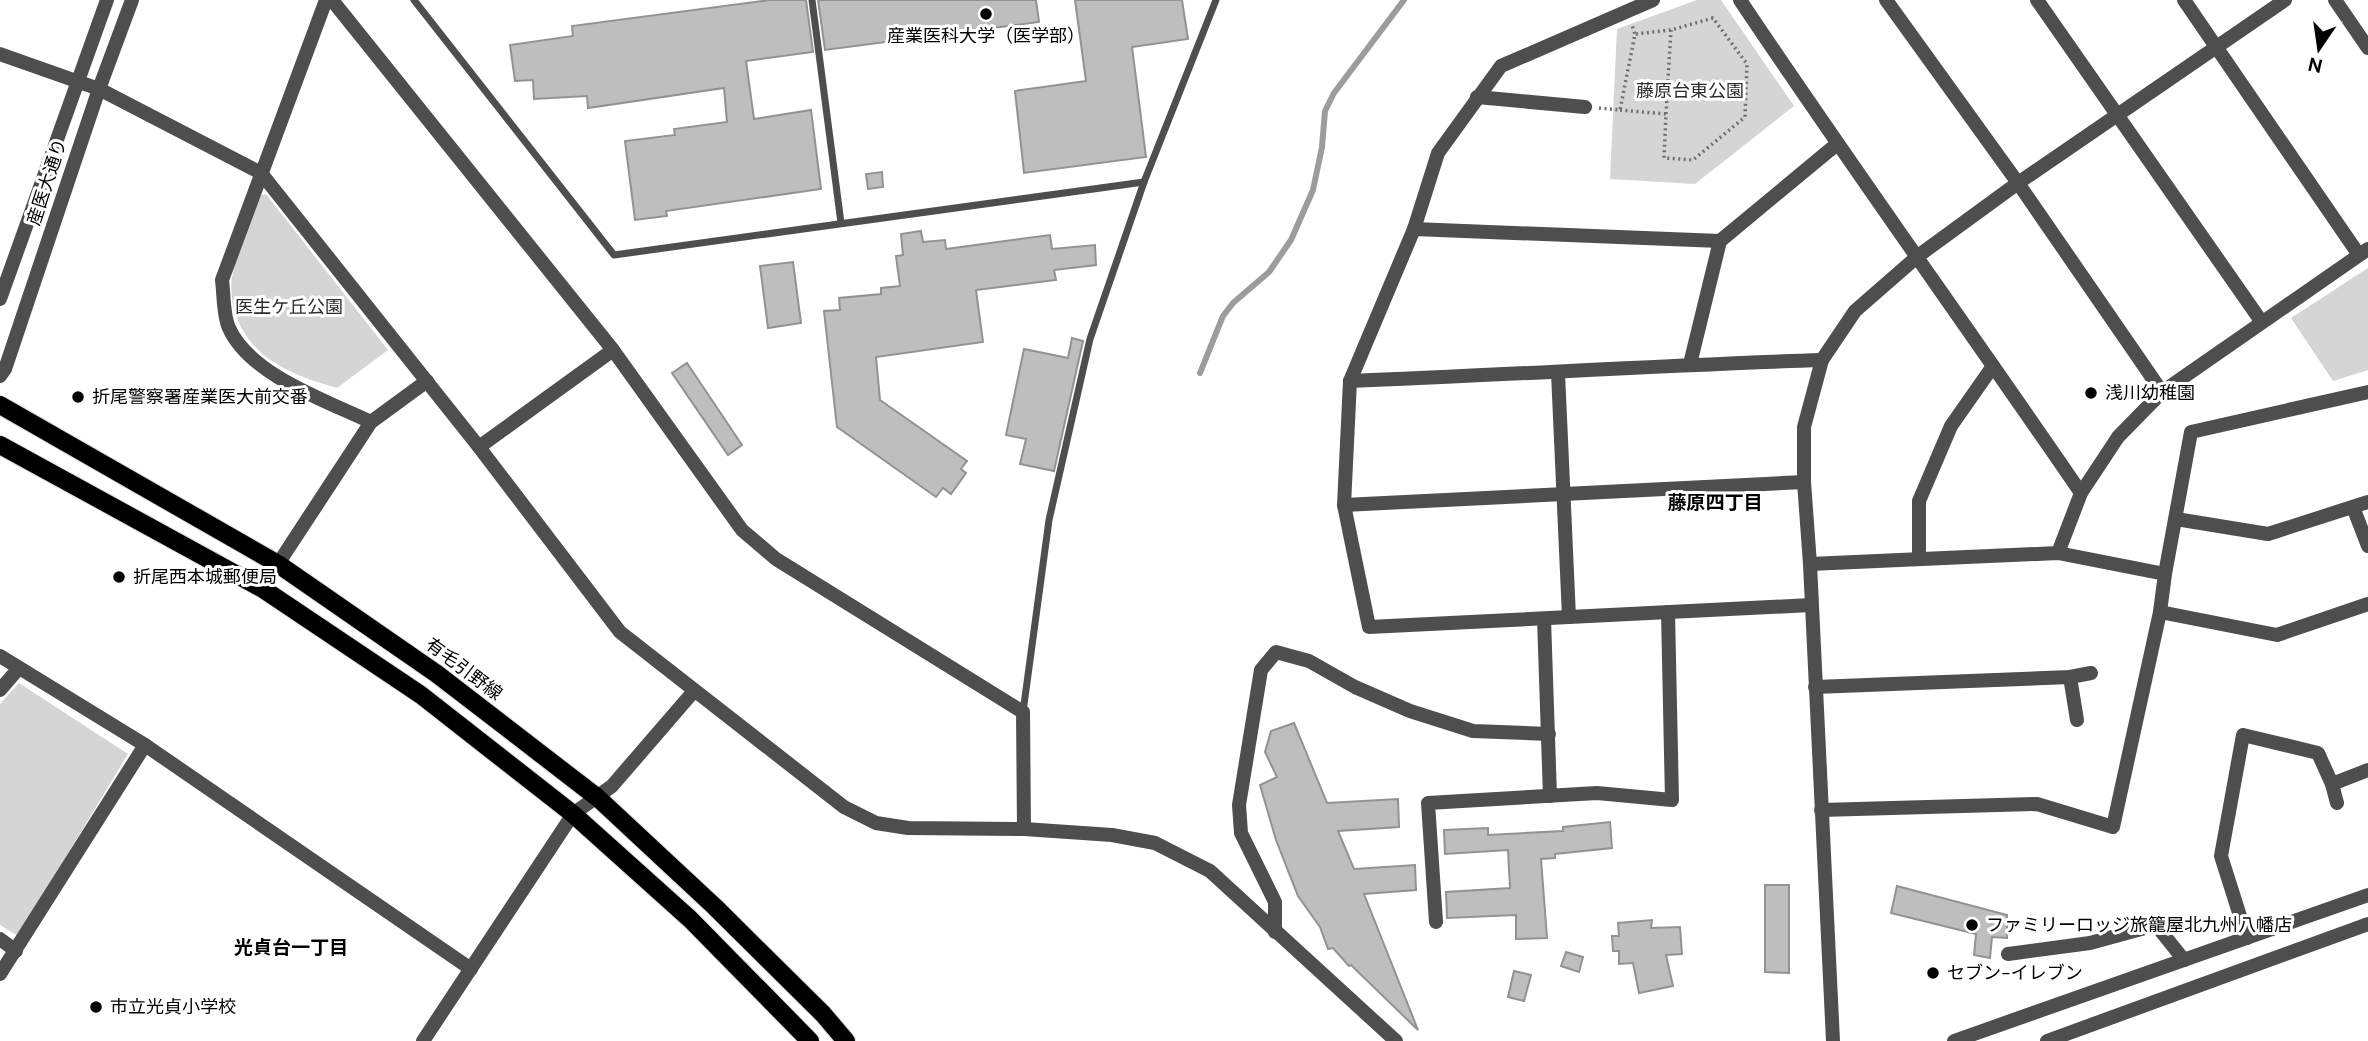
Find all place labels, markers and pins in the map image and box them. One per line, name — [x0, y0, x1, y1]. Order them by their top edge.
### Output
marker: 産業医科大学（医学部） — [978, 6, 994, 22]
place label: 産業医科大学（医学部） — [887, 24, 1085, 48]
place label: 浅川幼稚園 — [2105, 381, 2195, 405]
place label: 折尾警察署産業医大前交番 — [92, 385, 308, 409]
marker: 浅川幼稚園 — [2083, 385, 2099, 401]
marker: 折尾警察署産業医大前交番 — [70, 389, 86, 405]
place label: 折尾西本城郵便局 — [133, 565, 277, 589]
marker: 折尾西本城郵便局 — [111, 569, 127, 585]
place label: ファミリーロッジ旅籠屋北九州八幡店 — [1986, 913, 2292, 937]
marker: ファミリーロッジ旅籠屋北九州八幡店 — [1964, 917, 1980, 933]
place label: セブン-イレブン — [1947, 961, 2083, 985]
marker: セブン-イレブン — [1925, 965, 1941, 981]
place label: 市立光貞小学校 — [110, 995, 236, 1019]
marker: 市立光貞小学校 — [88, 999, 104, 1015]

